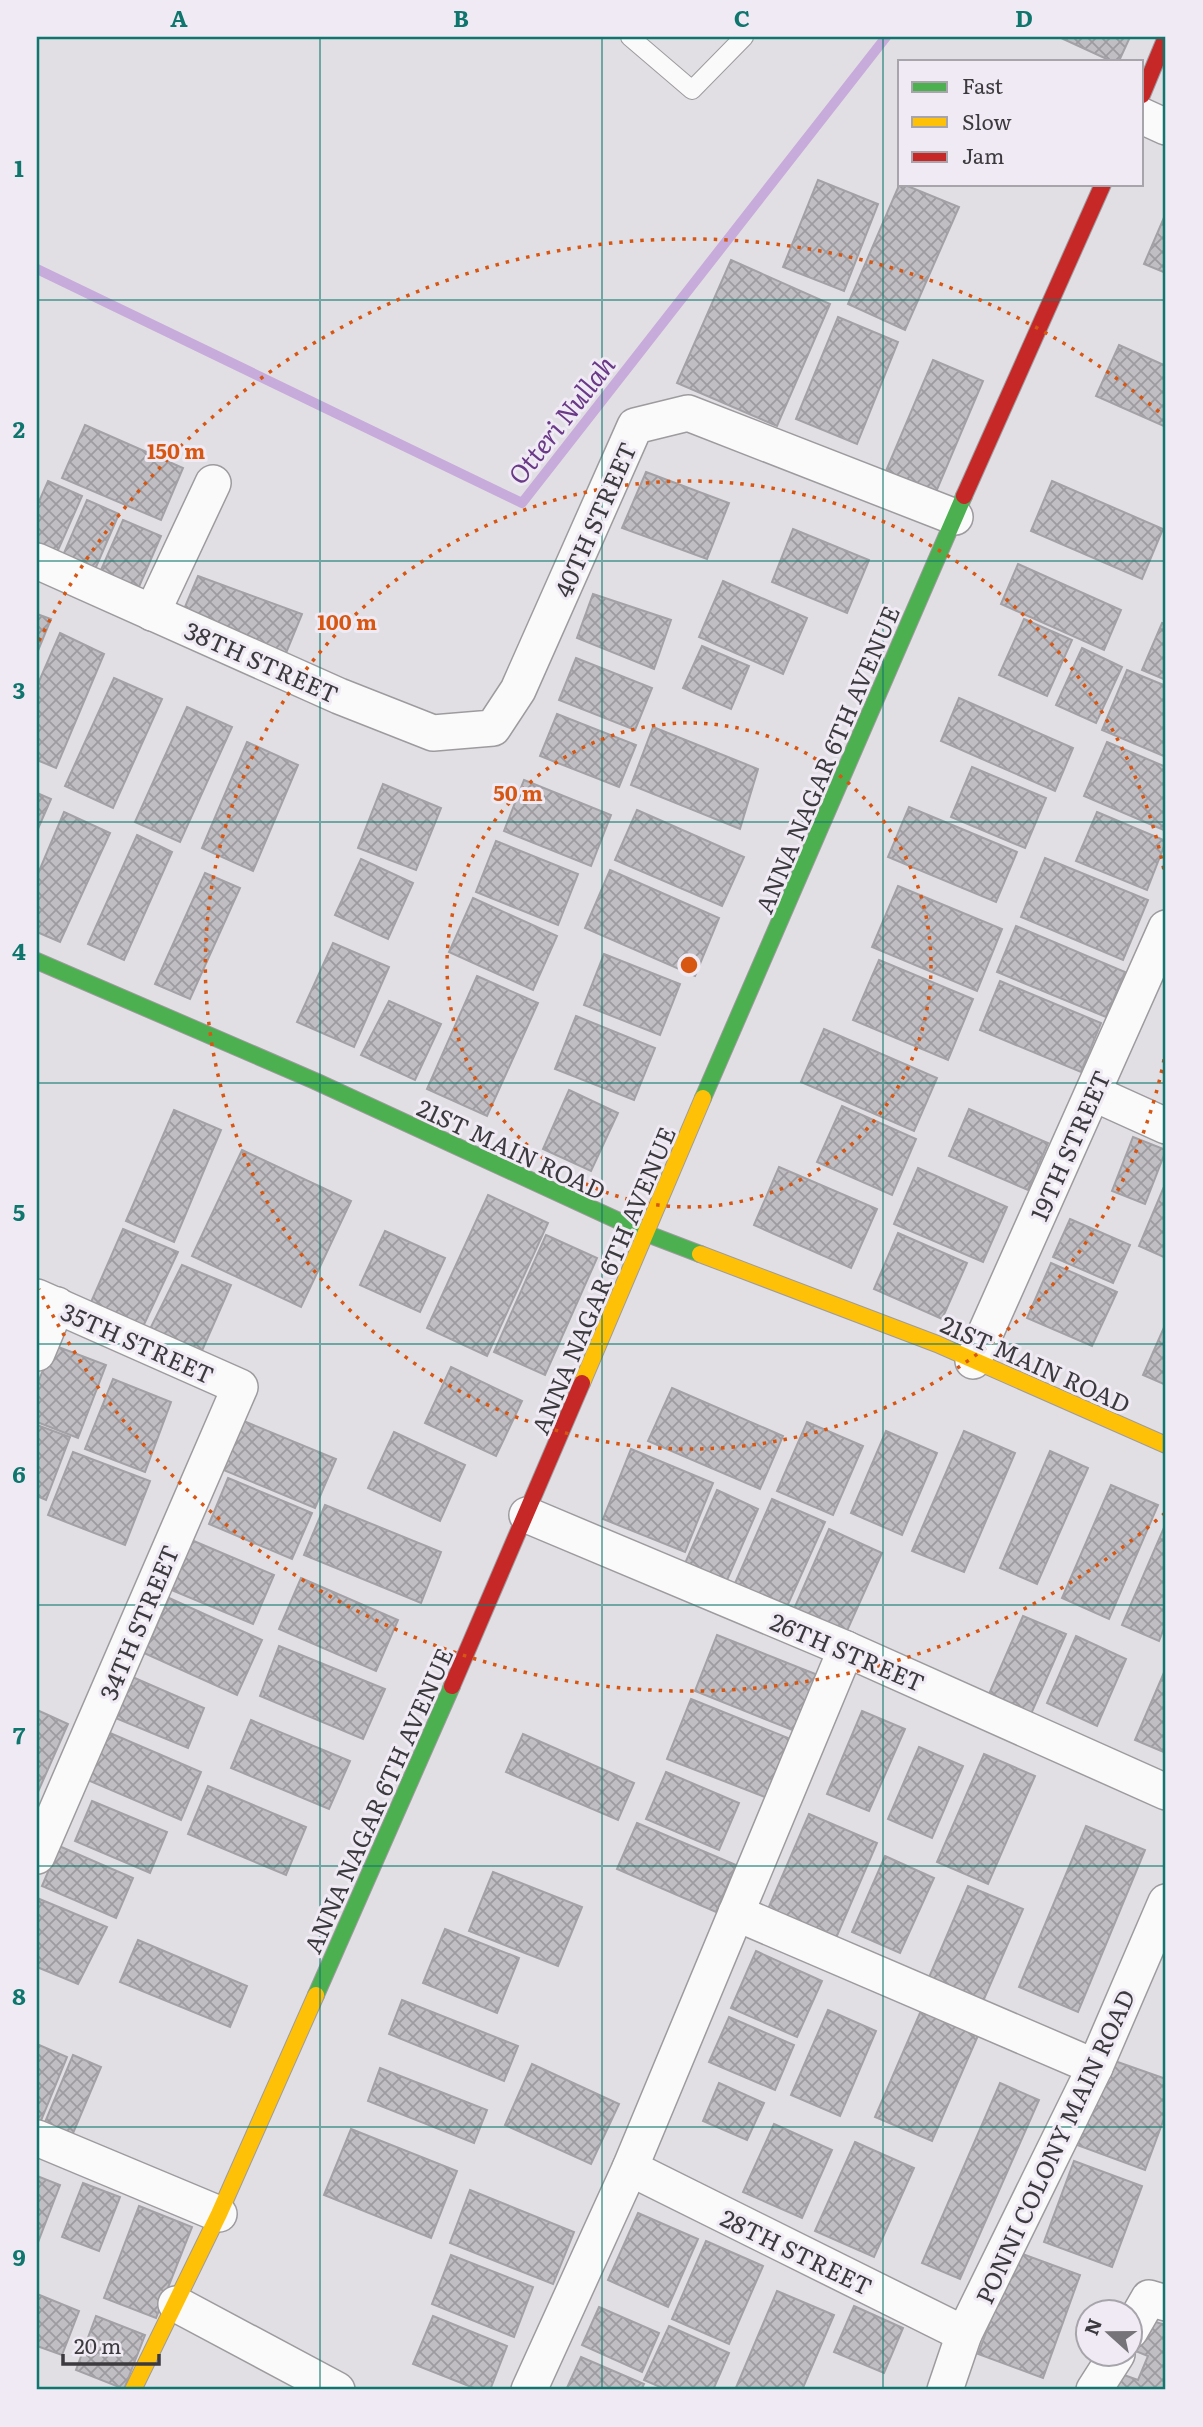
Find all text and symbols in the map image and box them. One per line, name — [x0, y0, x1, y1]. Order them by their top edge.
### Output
text: A — [170, 0, 188, 34]
text: B — [453, 0, 469, 34]
text: C — [734, 0, 750, 34]
text: D — [1015, 0, 1033, 34]
legend — [898, 60, 1144, 186]
text: Fast — [962, 69, 1003, 100]
text: Slow — [962, 105, 1012, 136]
text: Jam — [962, 139, 1004, 170]
text: 1 — [14, 150, 24, 184]
water label: Otteri Nullah — [497, 346, 623, 492]
text: 2 — [13, 411, 25, 445]
text: 150 m — [147, 434, 205, 465]
street label: 40TH STREET — [544, 436, 644, 602]
street label: ANNA NAGAR 6TH AVENUE — [745, 600, 907, 918]
text: 100 m — [317, 605, 377, 636]
street label: 38TH STREET — [179, 611, 345, 711]
text: 3 — [13, 672, 25, 706]
text: 50 m — [493, 776, 543, 807]
text: 4 — [12, 933, 26, 967]
centre of rings — [677, 953, 701, 977]
street label: 19TH STREET — [1020, 1064, 1118, 1226]
street label: 21ST MAIN ROAD — [412, 1089, 612, 1207]
street label: ANNA NAGAR 6TH AVENUE — [521, 1121, 683, 1439]
text: 5 — [13, 1194, 25, 1228]
street label: 35TH STREET — [56, 1293, 220, 1391]
street label: 21ST MAIN ROAD — [936, 1305, 1136, 1421]
text: 6 — [12, 1456, 26, 1490]
street label: 34TH STREET — [90, 1539, 186, 1705]
street label: 26TH STREET — [766, 1603, 930, 1699]
street label: ANNA NAGAR 6TH AVENUE — [294, 1642, 460, 1958]
text: 7 — [13, 1717, 26, 1751]
text: 8 — [12, 1978, 26, 2012]
street label: PONNI COLONY MAIN ROAD — [966, 1983, 1142, 2309]
street label: 28TH STREET — [715, 2199, 879, 2303]
text: 9 — [12, 2239, 26, 2273]
north arrow — [1074, 2298, 1144, 2368]
text: N — [1076, 2314, 1108, 2339]
scale bar — [63, 2322, 159, 2366]
text: 20 m — [74, 2329, 121, 2360]

